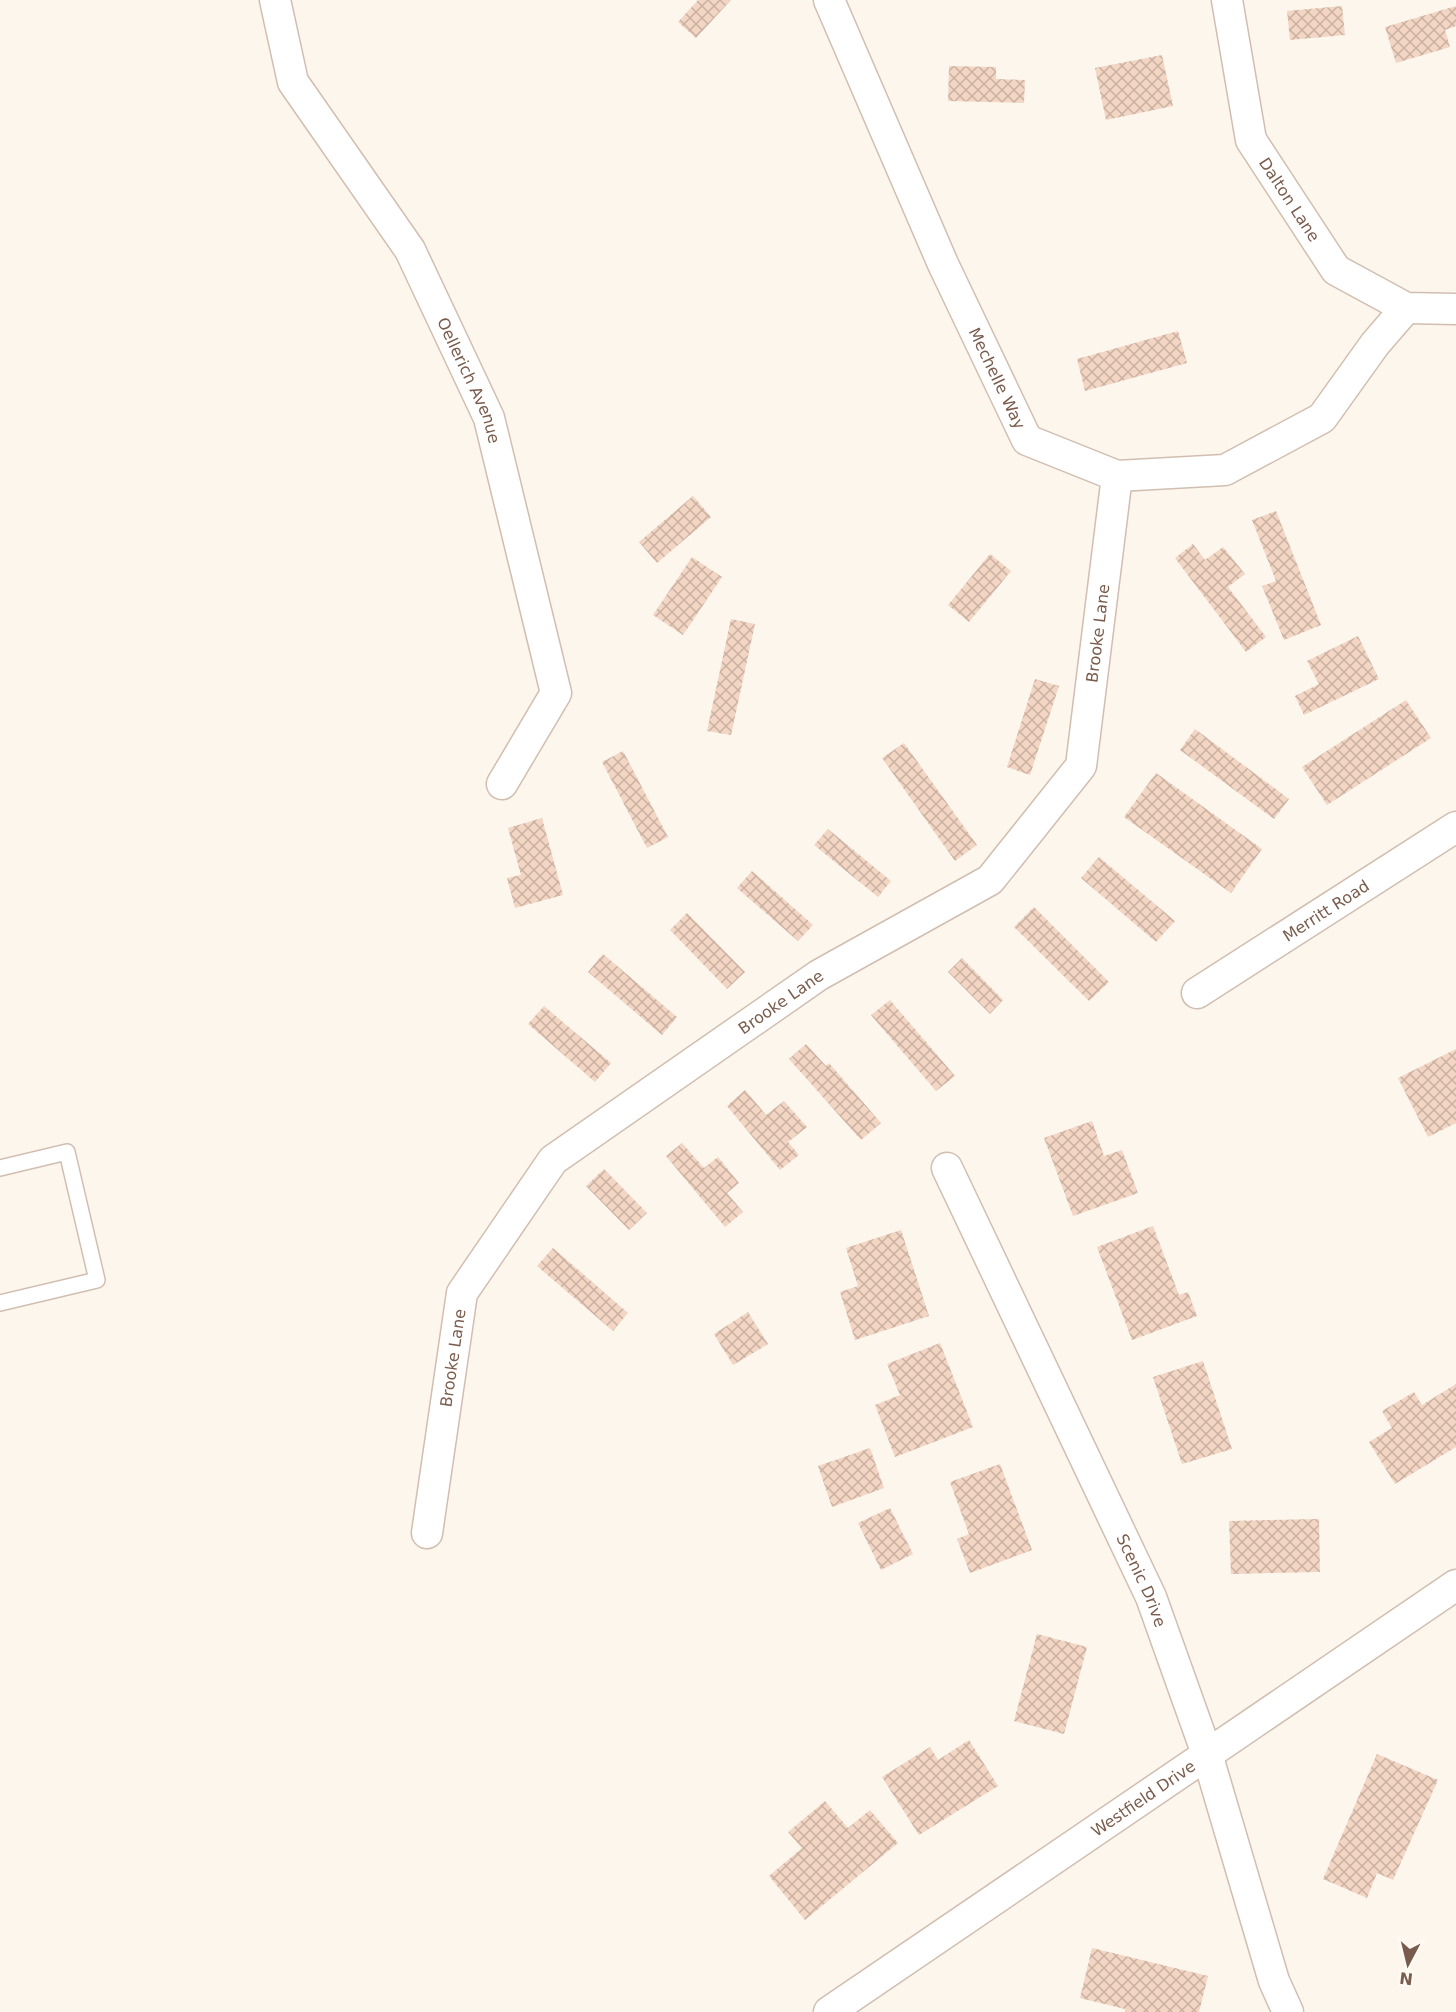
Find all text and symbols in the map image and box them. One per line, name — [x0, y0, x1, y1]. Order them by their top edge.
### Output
street label: Dalton Lane — [1255, 154, 1324, 245]
street label: Oellerich Avenue — [433, 314, 504, 445]
street label: Mechelle Way — [965, 324, 1029, 432]
street label: Brooke Lane — [1082, 583, 1114, 684]
street label: Merritt Road — [1279, 876, 1373, 946]
street label: Brooke Lane — [735, 966, 827, 1038]
street label: Brooke Lane — [436, 1307, 470, 1408]
street label: Scenic Drive — [1112, 1531, 1170, 1630]
street label: Westfield Drive — [1088, 1756, 1199, 1841]
north arrow — [1378, 1934, 1438, 1994]
text: N — [1398, 1968, 1414, 1989]

